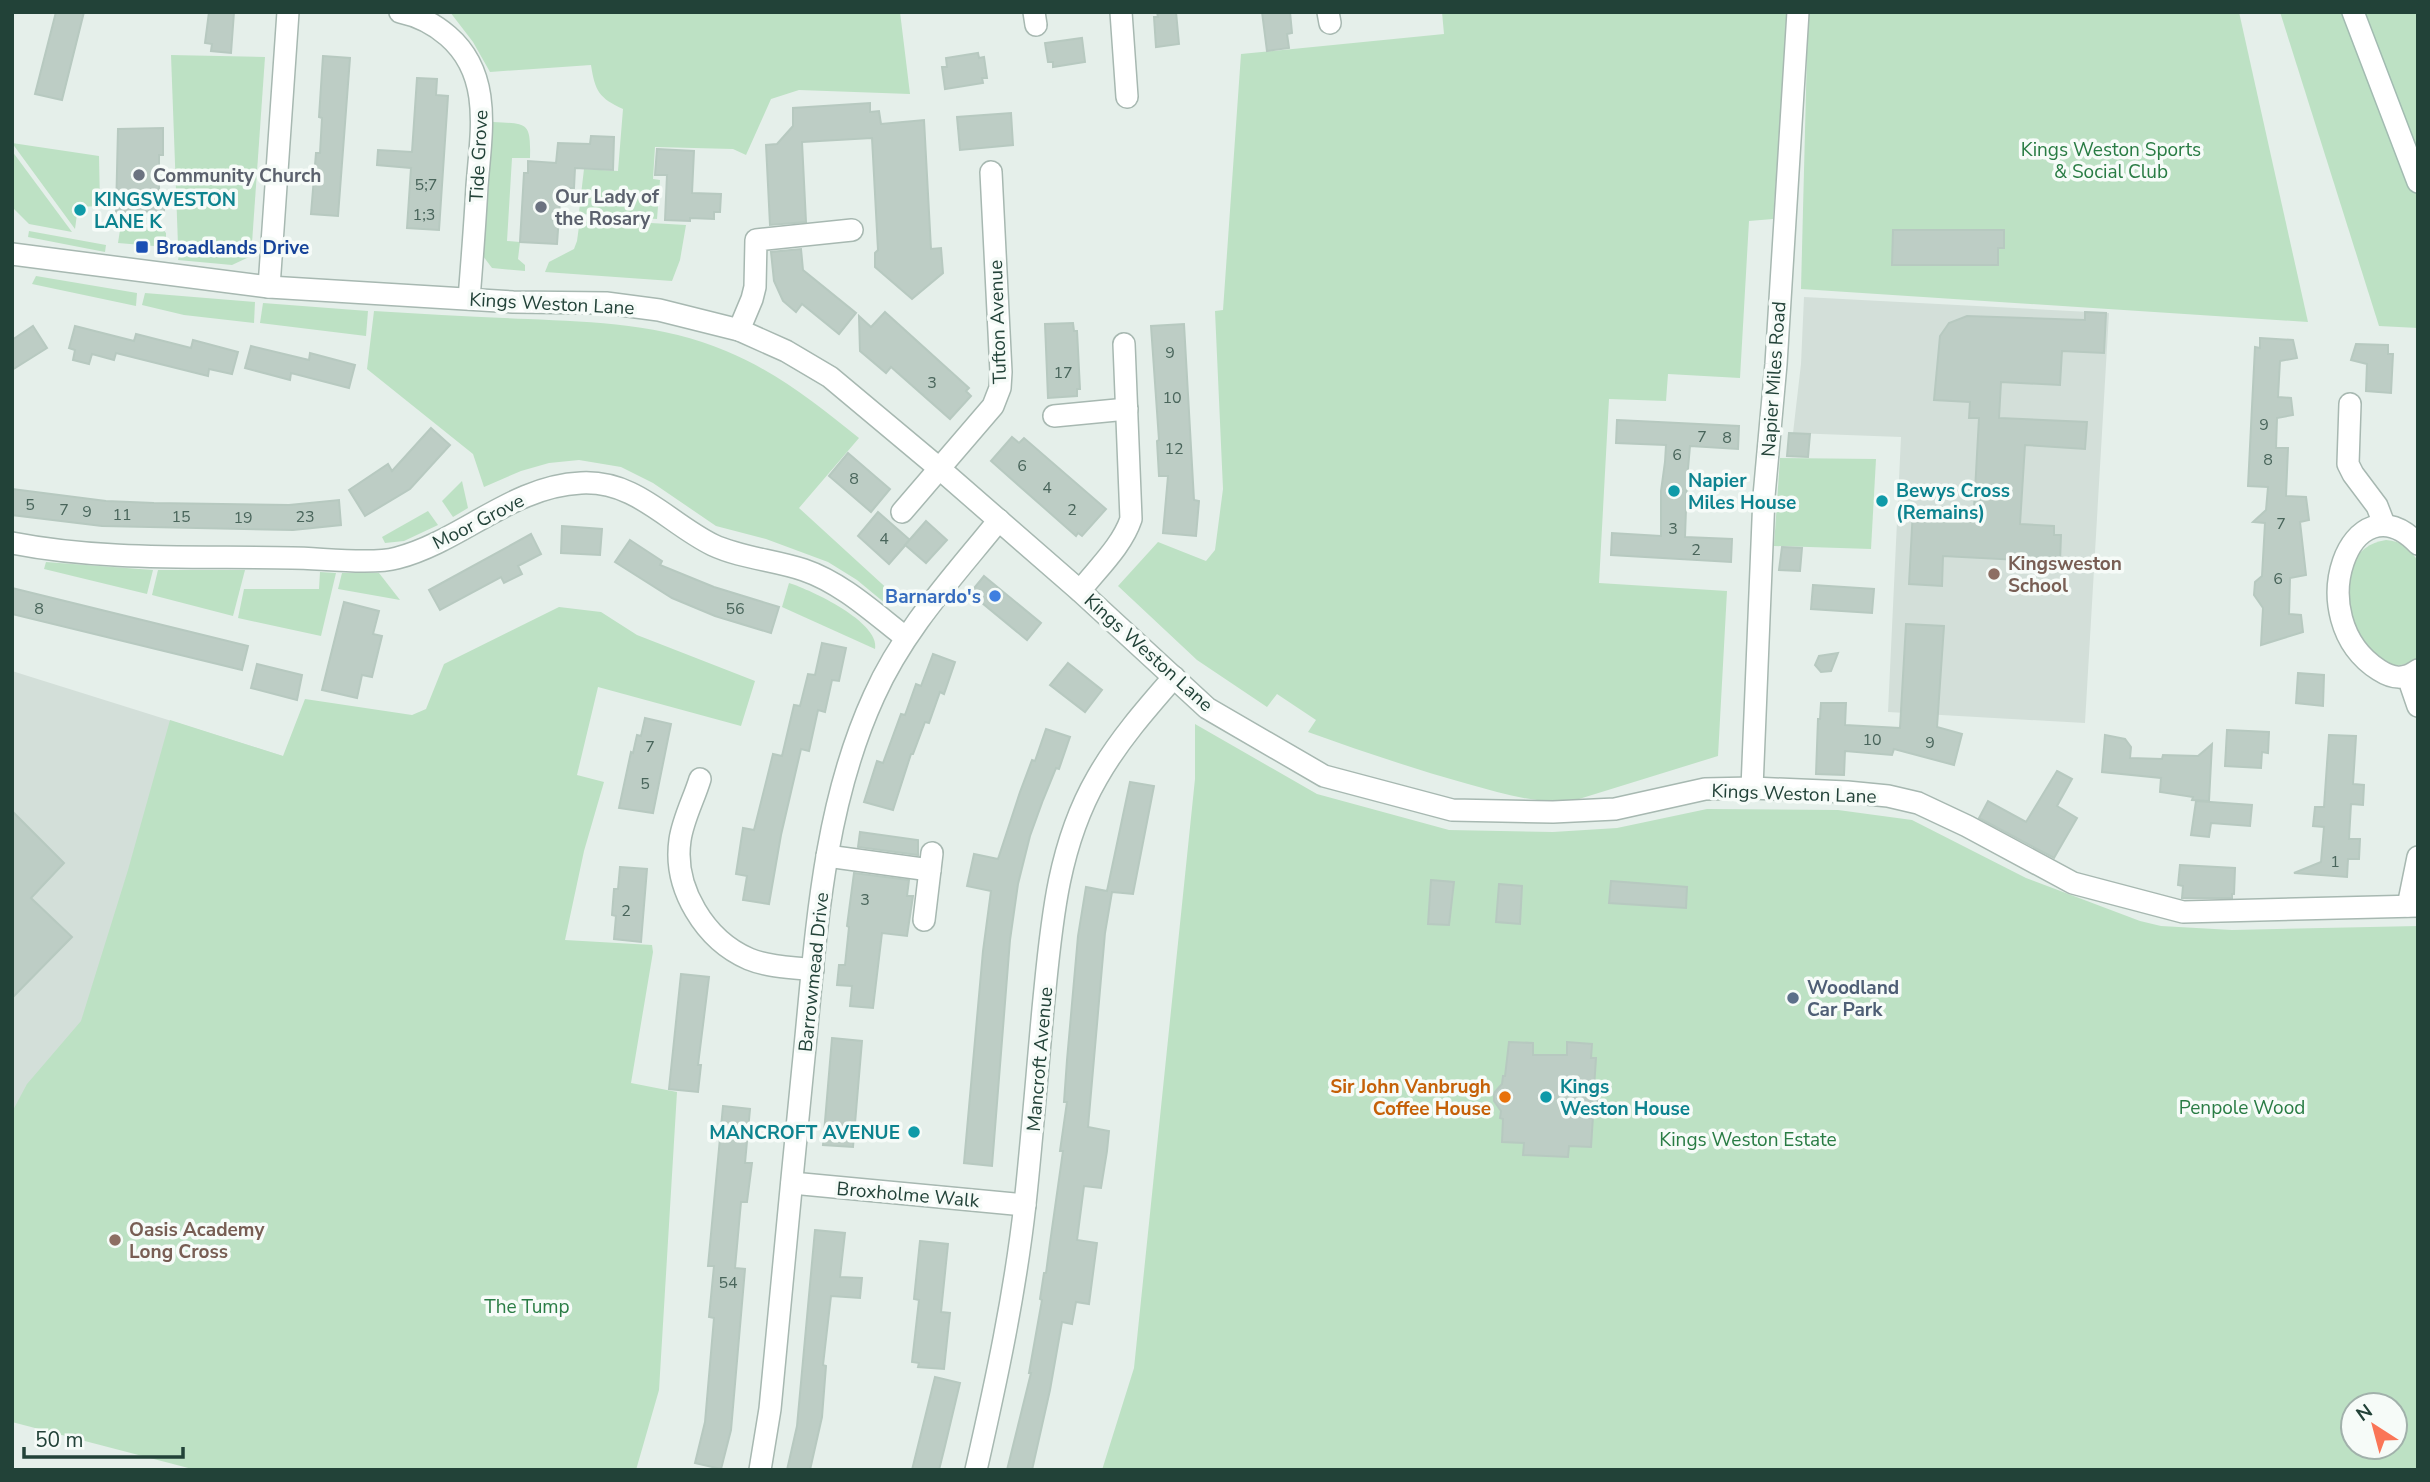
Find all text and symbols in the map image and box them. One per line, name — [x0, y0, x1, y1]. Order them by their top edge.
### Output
street label: Tide Grove — [464, 109, 494, 203]
park label: Kings Weston Sports & Social Club — [2021, 137, 2201, 185]
place label: Community Church — [153, 163, 321, 189]
marker: Community Church — [131, 167, 147, 183]
house number: 5;7 — [415, 174, 437, 196]
place label: Our Lady of the Rosary — [555, 184, 660, 232]
place label: KINGSWESTON LANE K — [94, 187, 236, 235]
marker: Our Lady of the Rosary — [533, 199, 549, 215]
marker: KINGSWESTON LANE K — [72, 202, 88, 218]
house number: 1;3 — [413, 204, 435, 226]
place label: Broadlands Drive — [156, 235, 309, 261]
marker: Broadlands Drive — [134, 239, 150, 255]
street label: Tufton Avenue — [983, 260, 1013, 384]
street label: Kings Weston Lane — [469, 287, 635, 321]
street label: Napier Miles Road — [1756, 300, 1792, 458]
house number: 9 — [1165, 342, 1175, 364]
house number: 17 — [1053, 362, 1073, 384]
house number: 3 — [927, 372, 937, 394]
house number: 10 — [1162, 387, 1182, 409]
house number: 9 — [2259, 414, 2269, 436]
house number: 7 — [1697, 426, 1707, 448]
house number: 8 — [1722, 427, 1732, 449]
house number: 12 — [1164, 438, 1184, 460]
house number: 6 — [1672, 444, 1682, 466]
house number: 8 — [2263, 449, 2273, 471]
house number: 6 — [1017, 455, 1027, 477]
house number: 8 — [849, 468, 859, 490]
place label: Napier Miles House — [1688, 468, 1796, 516]
house number: 4 — [1042, 477, 1052, 499]
place label: Bewys Cross (Remains) — [1896, 478, 2010, 526]
marker: Napier Miles House — [1666, 483, 1682, 499]
street label: Moor Grove — [428, 488, 529, 556]
marker: Bewys Cross (Remains) — [1874, 493, 1890, 509]
house number: 5 — [25, 494, 35, 516]
house number: 7 — [59, 499, 69, 521]
house number: 2 — [1067, 499, 1077, 521]
house number: 9 — [82, 501, 92, 523]
house number: 11 — [112, 504, 132, 526]
house number: 15 — [171, 506, 191, 528]
house number: 23 — [295, 506, 315, 528]
house number: 19 — [233, 507, 253, 529]
house number: 7 — [2276, 513, 2286, 535]
house number: 3 — [1668, 518, 1678, 540]
house number: 4 — [879, 528, 889, 550]
house number: 2 — [1691, 539, 1701, 561]
place label: Kingsweston School — [2008, 551, 2122, 599]
marker: Kingsweston School — [1986, 566, 2002, 582]
house number: 6 — [2273, 568, 2283, 590]
place label: Barnardo's — [885, 584, 981, 610]
marker: Barnardo's — [987, 588, 1003, 604]
street label: Kings Weston Lane — [1078, 588, 1218, 718]
house number: 8 — [34, 598, 44, 620]
house number: 56 — [725, 598, 745, 620]
house number: 10 — [1862, 729, 1882, 751]
house number: 9 — [1925, 732, 1935, 754]
house number: 7 — [645, 736, 655, 758]
house number: 5 — [640, 773, 650, 795]
street label: Kings Weston Lane — [1711, 778, 1877, 810]
house number: 1 — [2330, 851, 2340, 873]
house number: 3 — [860, 889, 870, 911]
street label: Barrowmead Drive — [793, 891, 835, 1053]
house number: 2 — [621, 900, 631, 922]
place label: Woodland Car Park — [1807, 975, 1899, 1023]
street label: Mancroft Avenue — [1021, 986, 1059, 1133]
marker: Woodland Car Park — [1785, 990, 1801, 1006]
place label: Sir John Vanbrugh Coffee House — [1330, 1074, 1491, 1122]
place label: Kings Weston House — [1560, 1074, 1690, 1122]
marker: Sir John Vanbrugh Coffee House — [1497, 1089, 1513, 1105]
marker: Kings Weston House — [1538, 1089, 1554, 1105]
park label: Penpole Wood — [2179, 1095, 2305, 1121]
place label: MANCROFT AVENUE — [709, 1120, 900, 1146]
marker: MANCROFT AVENUE — [906, 1124, 922, 1140]
park label: Kings Weston Estate — [1659, 1127, 1837, 1153]
street label: Broxholme Walk — [835, 1176, 981, 1214]
place label: Oasis Academy Long Cross — [129, 1217, 265, 1265]
marker: Oasis Academy Long Cross — [107, 1232, 123, 1248]
house number: 54 — [718, 1272, 738, 1294]
park label: The Tump — [484, 1294, 570, 1320]
north arrow — [2339, 1391, 2409, 1461]
text: N — [2351, 1398, 2378, 1428]
scale bar — [24, 1416, 184, 1460]
text: 50 m — [35, 1426, 84, 1454]

